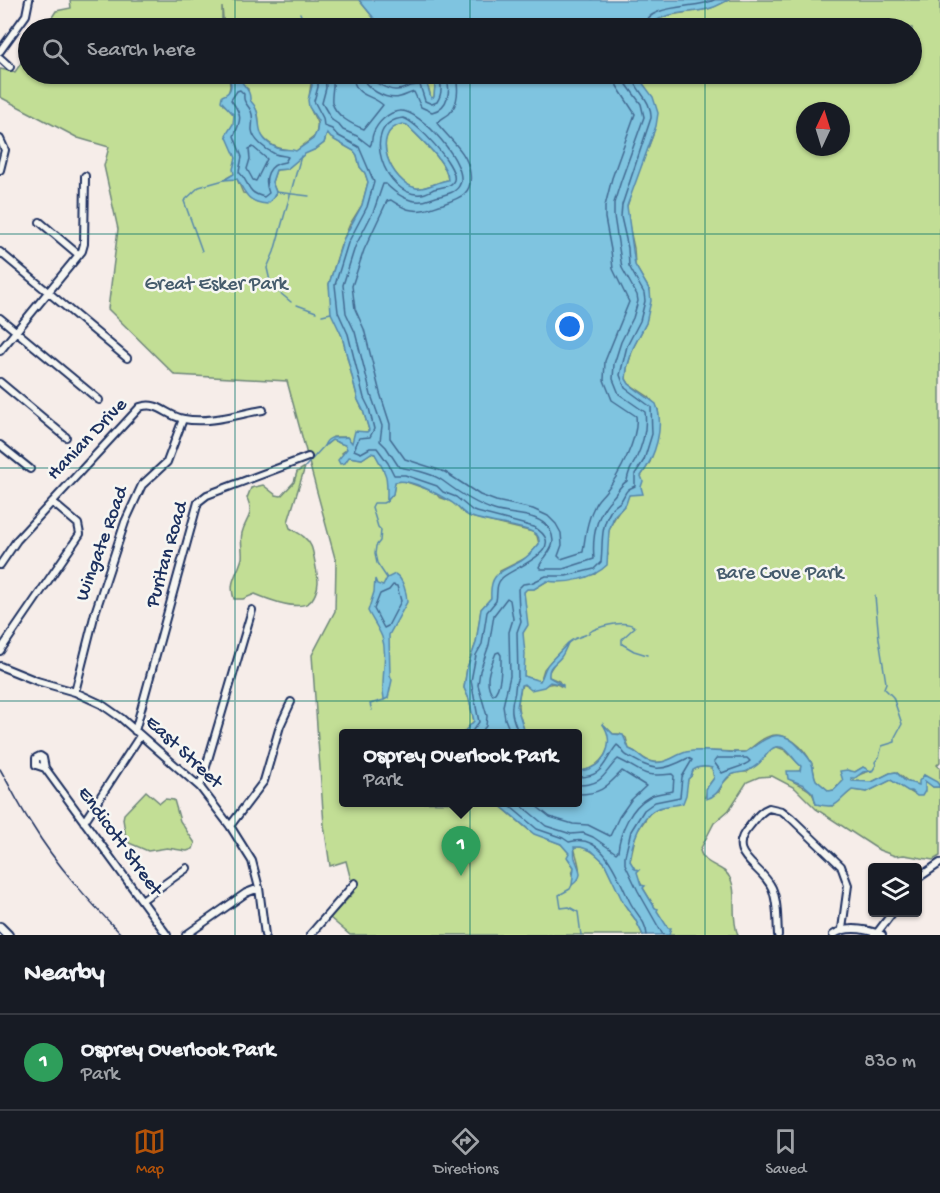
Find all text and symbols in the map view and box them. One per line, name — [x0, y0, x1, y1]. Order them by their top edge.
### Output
search box — [18, 18, 922, 84]
icon: search — [39, 35, 72, 68]
text: Search here — [87, 38, 195, 64]
north arrow — [796, 102, 850, 156]
park label: Great Esker Park — [144, 274, 290, 297]
your location — [555, 312, 584, 341]
street label: Hanian Drive — [43, 394, 133, 486]
street label: Wingate Road — [72, 481, 135, 604]
street label: Puritan Road — [142, 497, 195, 612]
park label: Bare Cove Park — [716, 563, 845, 586]
street label: East Street — [140, 711, 228, 796]
popup — [339, 729, 582, 807]
text: Osprey Overlook Park — [363, 744, 558, 770]
text: Park — [363, 770, 402, 793]
street label: Endicott Street — [72, 783, 167, 903]
pin: 1 — [442, 826, 480, 876]
map controls — [868, 863, 922, 917]
button: layers — [868, 863, 922, 917]
text: Nearby — [24, 959, 105, 990]
text: Osprey Overlook Park — [81, 1038, 275, 1064]
text: 1 — [39, 1051, 48, 1074]
text: 830 m — [864, 1051, 916, 1074]
text: Park — [81, 1064, 119, 1087]
tab: Map — [133, 1125, 166, 1180]
tab: Directions — [433, 1125, 499, 1180]
tab: Saved — [765, 1125, 806, 1180]

